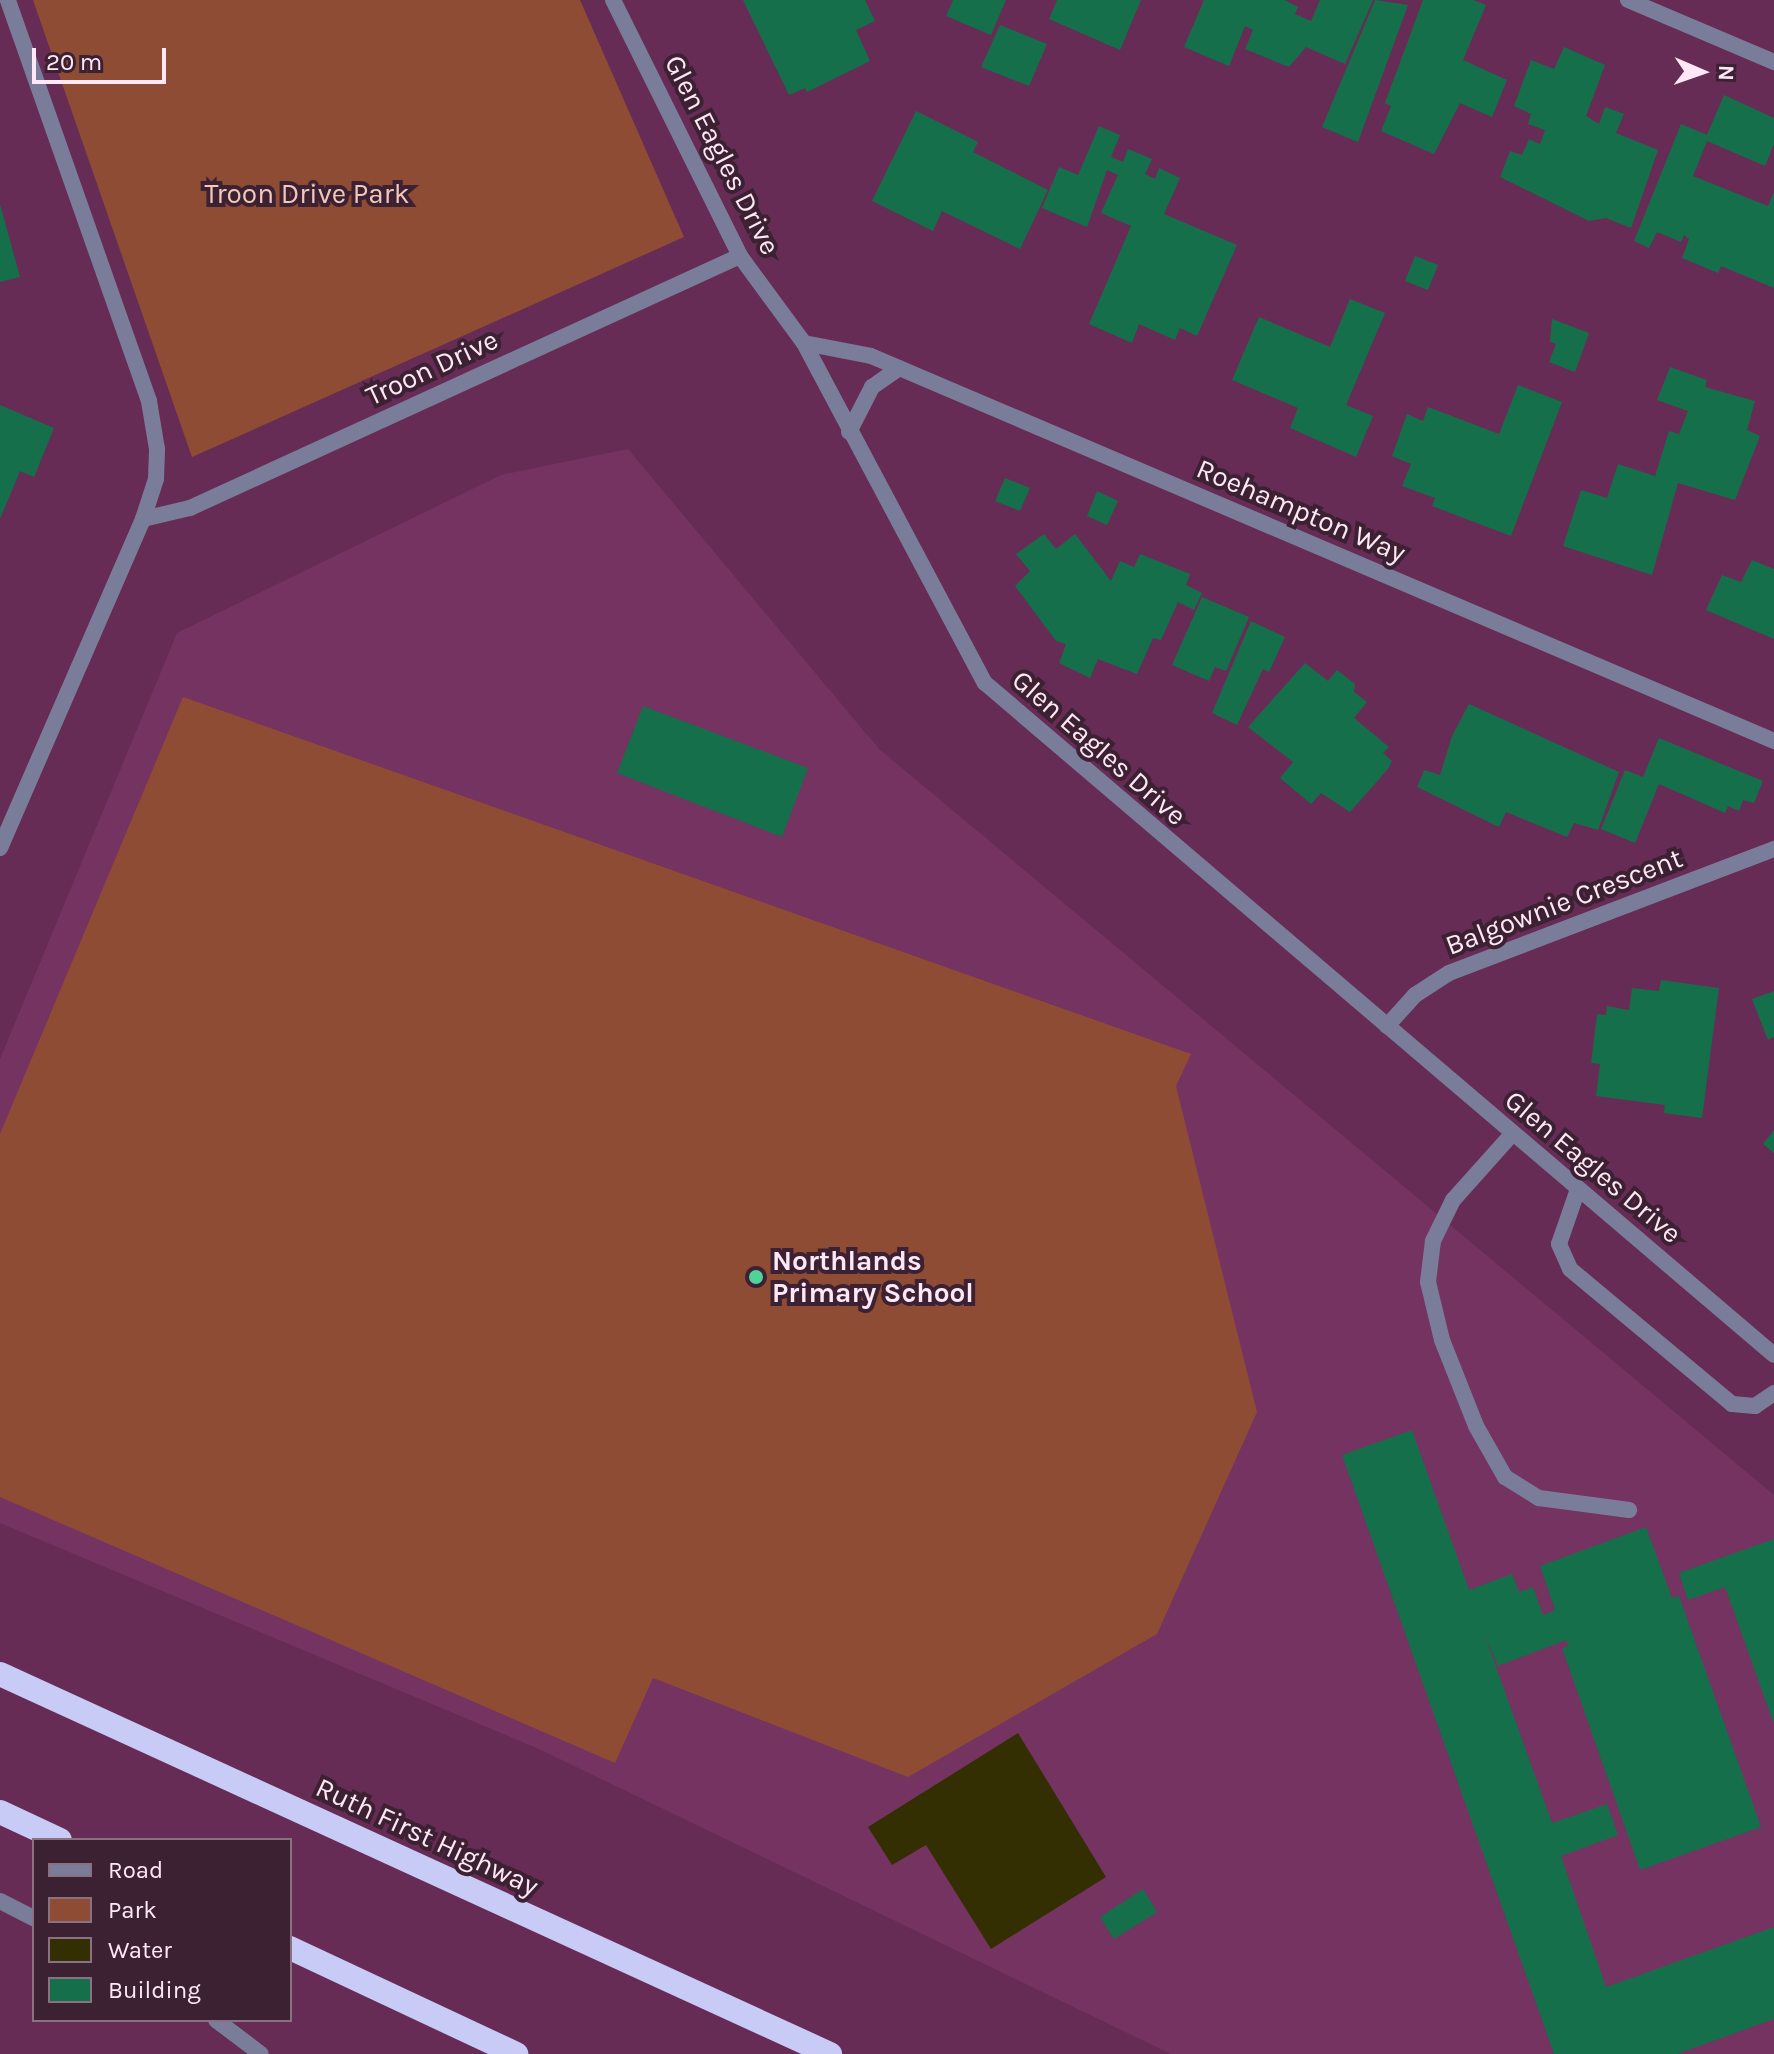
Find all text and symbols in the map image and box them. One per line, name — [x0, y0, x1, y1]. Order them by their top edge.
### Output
scale bar — [36, 32, 170, 82]
north arrow — [1662, 32, 1742, 112]
text: 20 m — [46, 48, 102, 76]
street label: Glen Eagles Drive — [657, 49, 787, 261]
text: N — [1713, 64, 1739, 81]
park label: Troon Drive Park — [204, 177, 410, 211]
street label: Troon Drive — [361, 323, 503, 413]
street label: Roehampton Way — [1191, 452, 1411, 570]
street label: Glen Eagles Drive — [1005, 663, 1193, 833]
street label: Balgownie Crescent — [1441, 841, 1687, 963]
street label: Glen Eagles Drive — [1498, 1084, 1688, 1250]
place label: Northlands Primary School — [772, 1244, 974, 1310]
marker: Northlands Primary School — [747, 1268, 765, 1286]
street label: Ruth First Highway — [310, 1771, 544, 1903]
legend — [32, 1838, 292, 2022]
text: Road — [108, 1856, 163, 1884]
text: Park — [108, 1896, 157, 1924]
text: Water — [108, 1936, 172, 1964]
text: Building — [108, 1976, 201, 2004]

